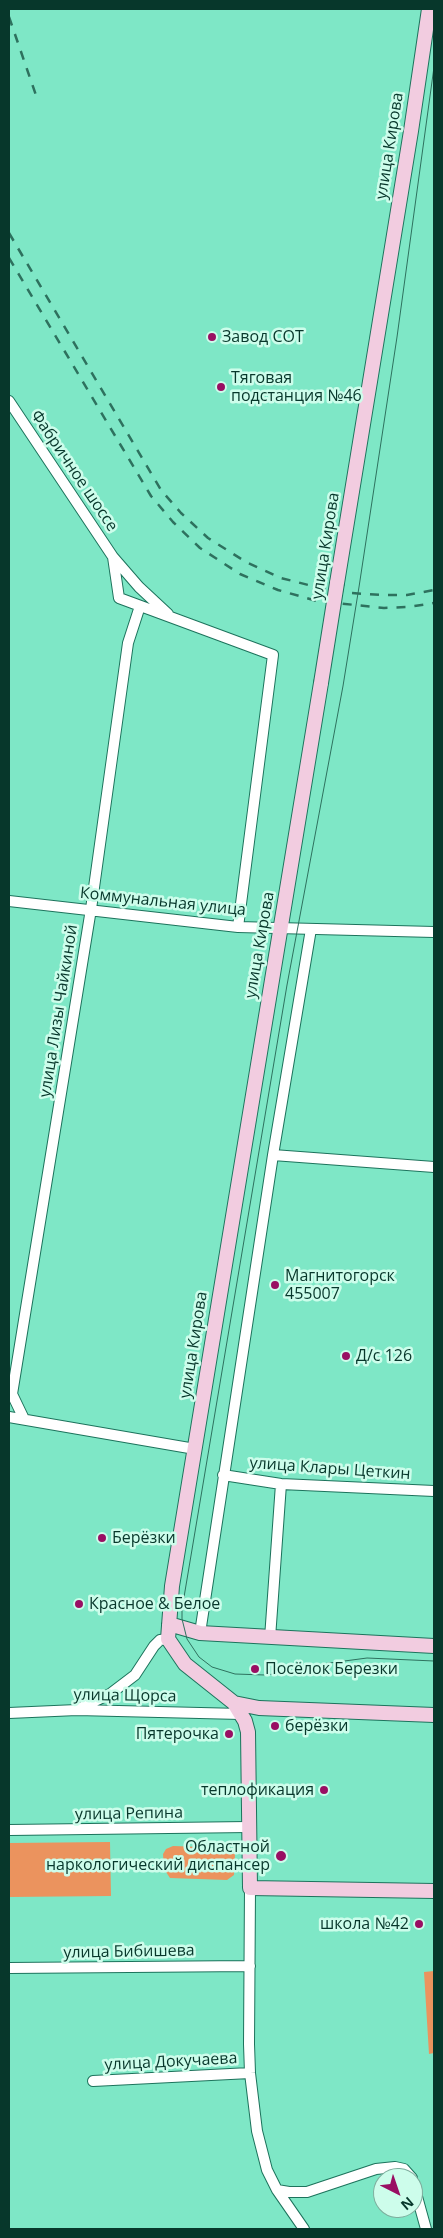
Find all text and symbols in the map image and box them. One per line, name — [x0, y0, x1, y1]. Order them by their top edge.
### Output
street label: улица Кирова — [372, 91, 408, 201]
place label: Завод СОТ — [222, 327, 304, 347]
marker: Завод СОТ — [206, 331, 218, 343]
place label: Тяговая подстанция №46 — [231, 368, 362, 406]
marker: Тяговая подстанция №46 — [215, 381, 227, 393]
street label: Фабричное шоссе — [26, 407, 122, 535]
street label: улица Кирова — [308, 491, 344, 601]
street label: Коммунальная улица — [79, 884, 247, 920]
street label: улица Кирова — [241, 890, 279, 1000]
street label: улица Лизы Чайкиной — [36, 923, 82, 1099]
place label: Магнитогорск 455007 — [285, 1266, 395, 1304]
marker: Магнитогорск 455007 — [269, 1279, 281, 1291]
street label: улица Кирова — [176, 1290, 212, 1400]
place label: Д/с 126 — [356, 1346, 412, 1366]
marker: Д/с 126 — [340, 1350, 352, 1362]
street label: улица Клары Цеткин — [249, 1454, 411, 1484]
place label: Берёзки — [112, 1528, 176, 1548]
marker: Берёзки — [96, 1532, 108, 1544]
place label: Красное & Белое — [89, 1594, 220, 1614]
marker: Красное & Белое — [73, 1598, 85, 1610]
place label: Посёлок Березки — [265, 1659, 398, 1679]
marker: Посёлок Березки — [249, 1663, 261, 1675]
street label: улица Щорса — [73, 1686, 177, 1706]
place label: берёзки — [285, 1716, 348, 1736]
marker: берёзки — [269, 1720, 281, 1732]
place label: Пятерочка — [136, 1724, 219, 1744]
marker: Пятерочка — [223, 1728, 235, 1740]
place label: теплофикация — [201, 1780, 314, 1800]
marker: теплофикация — [318, 1784, 330, 1796]
street label: улица Репина — [75, 1803, 183, 1825]
place label: Областной наркологический диспансер — [46, 1837, 270, 1875]
marker: Областной наркологический диспансер — [274, 1849, 288, 1863]
place label: школа №42 — [320, 1914, 409, 1934]
marker: школа №42 — [413, 1918, 425, 1930]
street label: улица Бибишева — [63, 1941, 195, 1963]
street label: улица Докучаева — [104, 2049, 238, 2075]
north arrow — [373, 2168, 423, 2218]
text: N — [397, 2193, 418, 2215]

